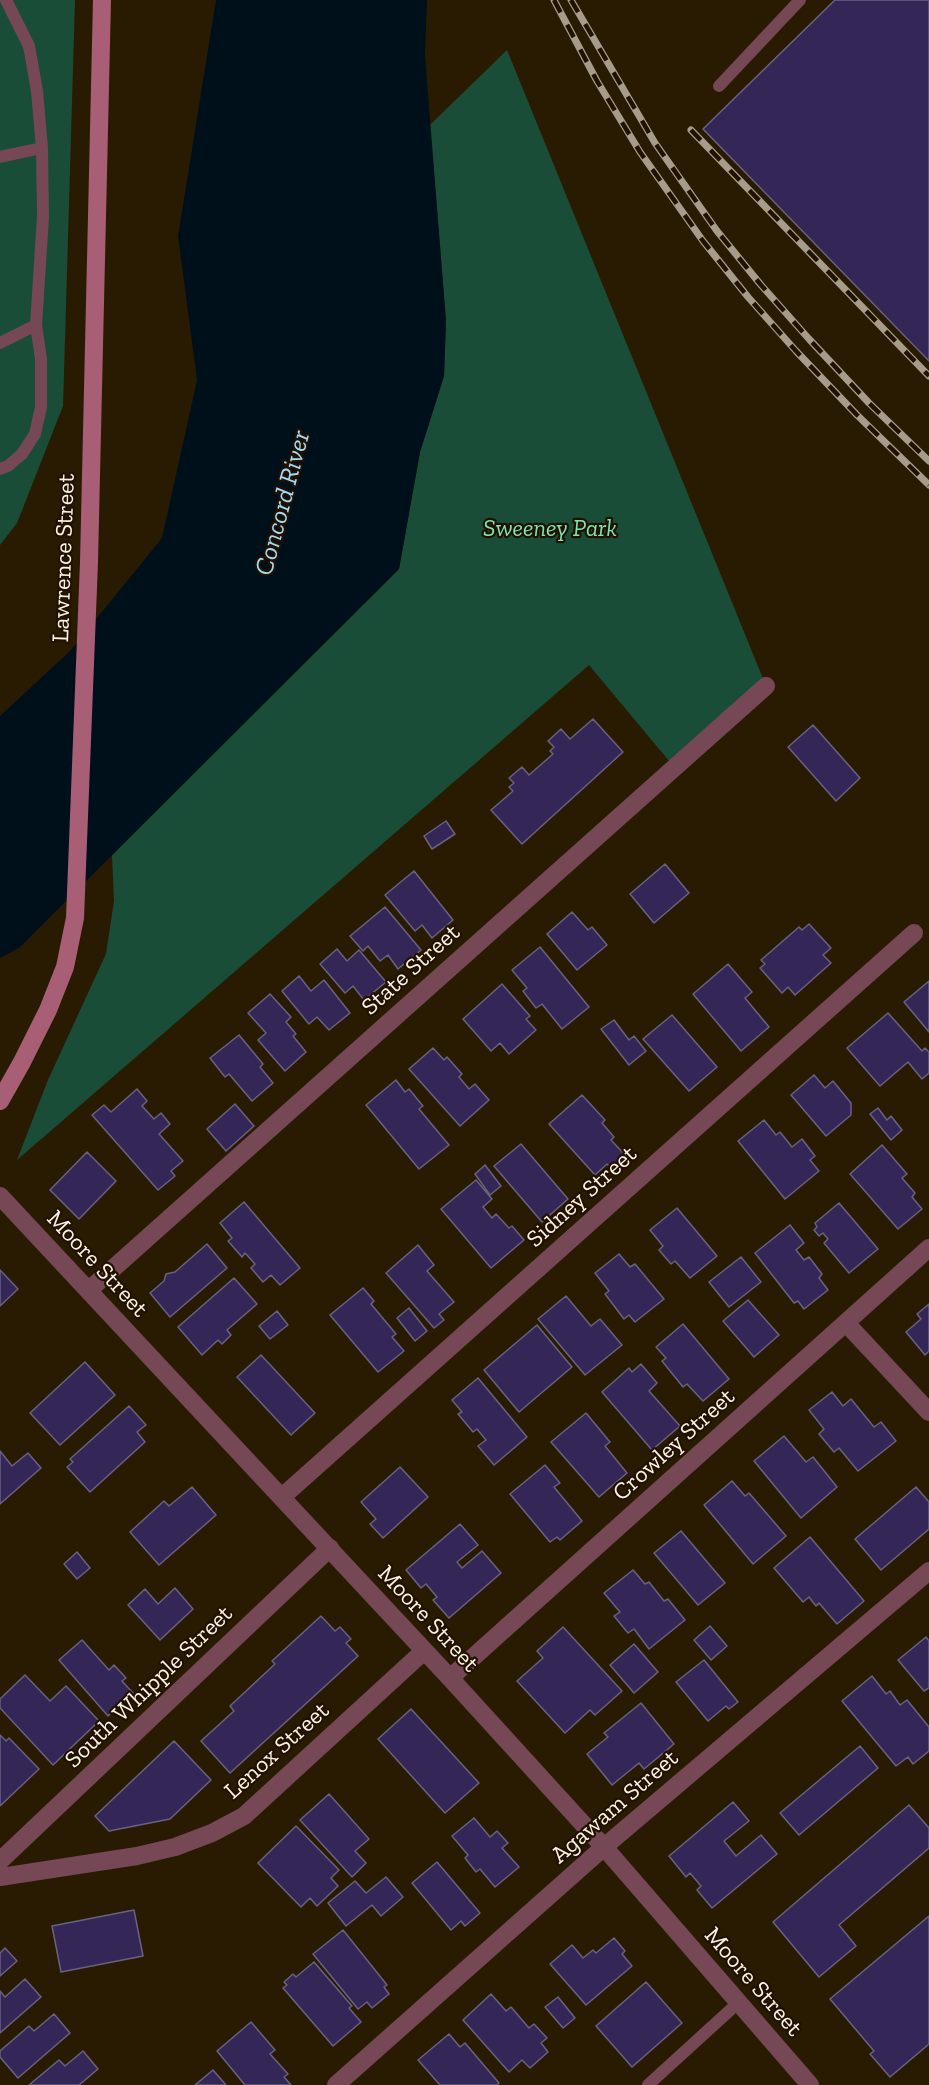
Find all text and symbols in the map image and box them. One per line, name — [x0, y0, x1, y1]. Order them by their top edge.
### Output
water label: Concord River — [249, 427, 317, 579]
street label: Lawrence Street — [47, 473, 81, 643]
park label: Sweeney Park — [483, 515, 617, 543]
street label: State Street — [356, 918, 466, 1022]
street label: Sidney Street — [521, 1140, 643, 1254]
street label: Moore Street — [40, 1205, 154, 1323]
street label: Crowley Street — [607, 1383, 741, 1507]
street label: Moore Street — [371, 1560, 485, 1678]
street label: South Whipple Street — [59, 1600, 239, 1774]
street label: Lenox Street — [219, 1696, 335, 1806]
street label: Agawam Street — [546, 1744, 684, 1870]
street label: Moore Street — [698, 1922, 808, 2042]

